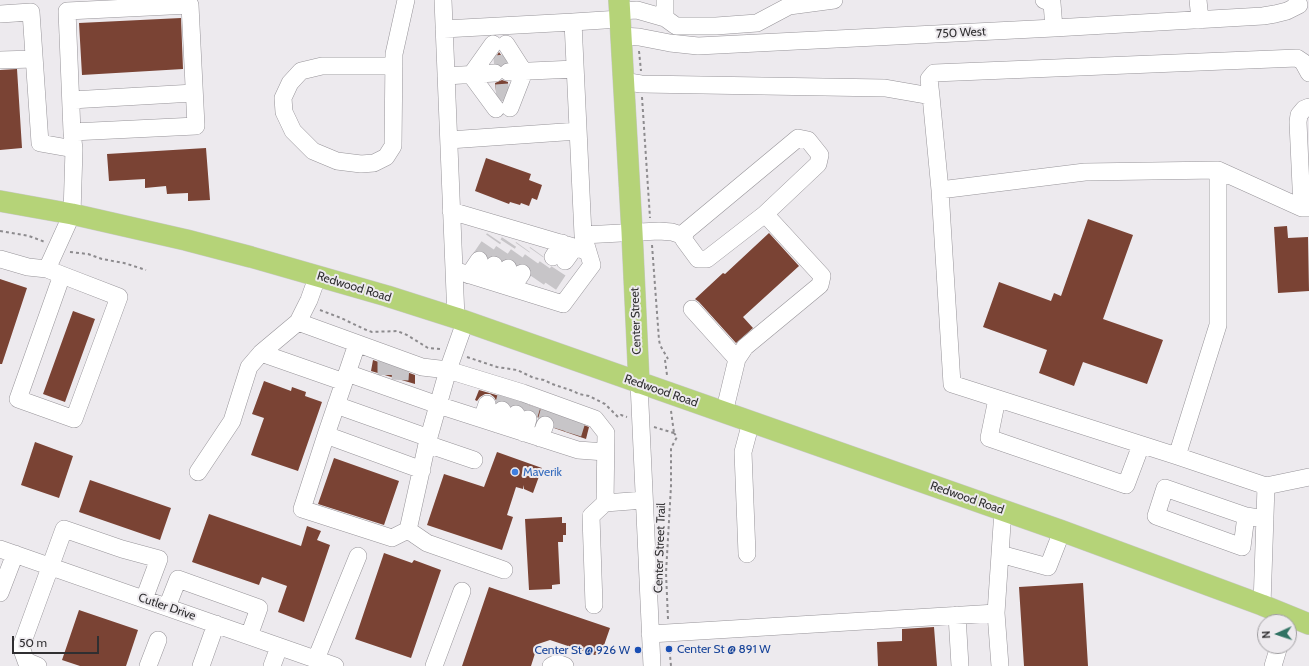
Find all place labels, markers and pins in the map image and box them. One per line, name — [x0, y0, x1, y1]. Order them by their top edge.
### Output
place label: Maverik — [523, 465, 562, 479]
marker: Maverik — [510, 467, 520, 477]
place label: Center St @ 891 W — [677, 642, 771, 656]
place label: Center St @ 926 W — [534, 643, 630, 657]
marker: Center St @ 891 W — [664, 644, 674, 654]
marker: Center St @ 926 W — [633, 645, 643, 655]

